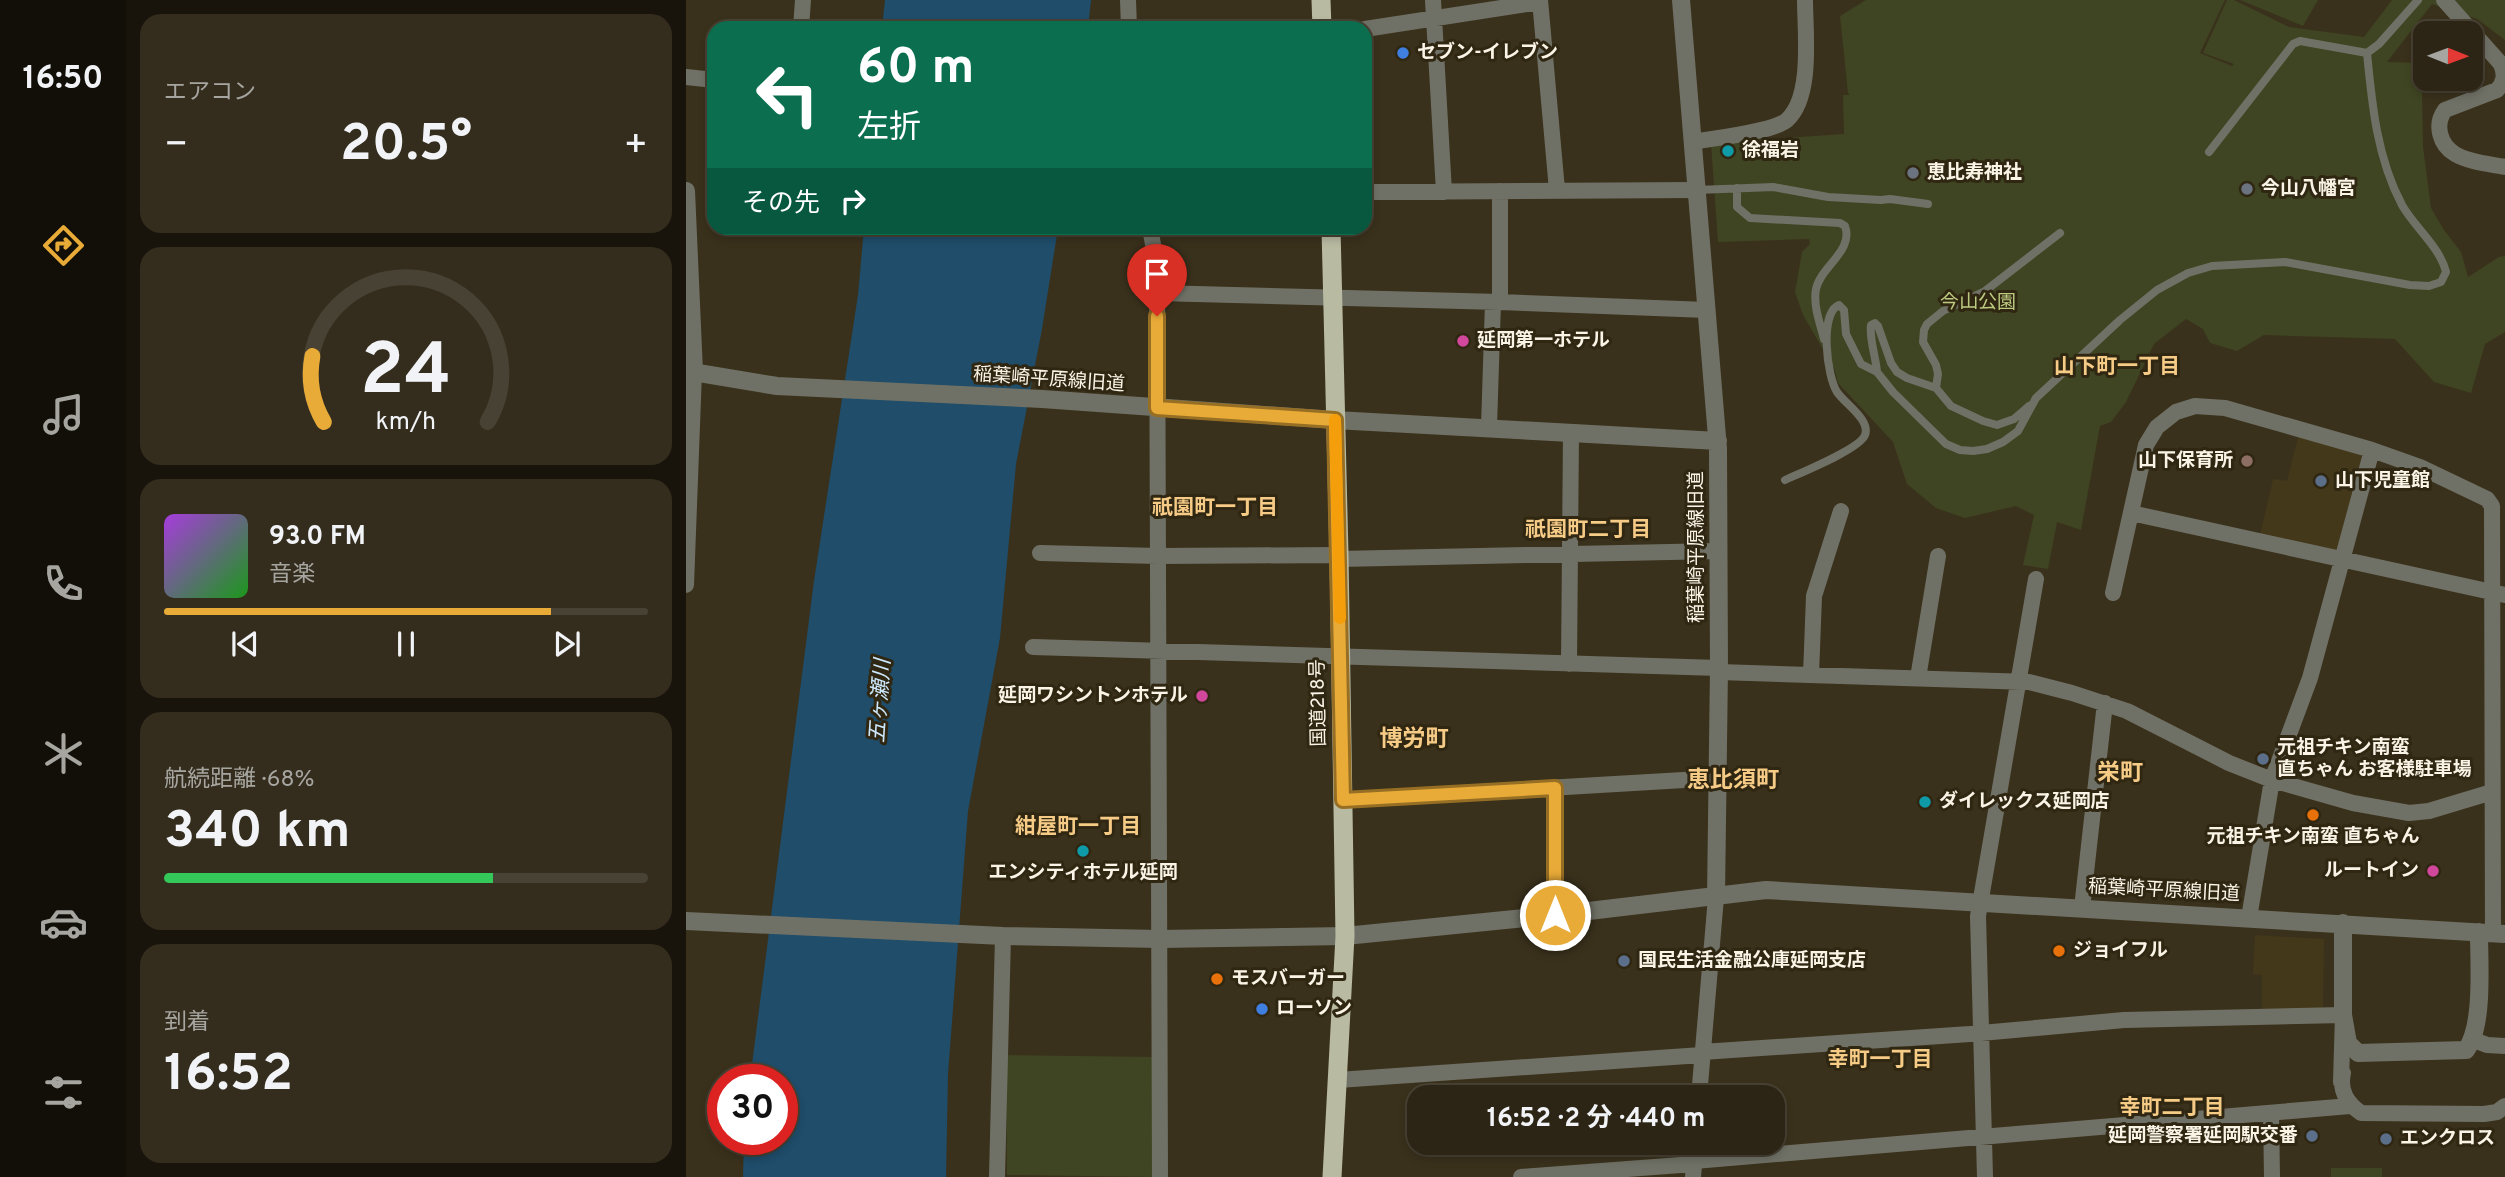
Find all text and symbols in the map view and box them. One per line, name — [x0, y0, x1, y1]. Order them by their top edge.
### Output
north arrow — [2413, 21, 2483, 91]
map controls — [2413, 21, 2483, 91]
text: 60 m — [857, 39, 975, 101]
place label: セブン-イレブン — [1417, 41, 1558, 65]
marker: セブン-イレブン — [1395, 45, 1411, 61]
icon: left — [742, 49, 833, 140]
text: 16:50 — [23, 60, 103, 100]
text: エアコン — [164, 79, 256, 108]
text: 左折 — [857, 109, 921, 149]
text: 20.5° — [340, 113, 472, 179]
text: − — [164, 122, 189, 171]
text: + — [623, 122, 648, 171]
place label: 徐福岩 — [1742, 139, 1799, 163]
marker: 徐福岩 — [1720, 143, 1736, 159]
place label: 恵比寿神社 — [1927, 161, 2022, 185]
marker: 恵比寿神社 — [1905, 165, 1921, 181]
place label: 今山八幡宮 — [2261, 177, 2356, 201]
marker: 今山八幡宮 — [2239, 181, 2255, 197]
icon: right — [834, 182, 872, 220]
text: その先 — [742, 188, 820, 221]
icon: directions — [39, 221, 88, 270]
pin — [1127, 244, 1187, 316]
icon: arrive — [1138, 255, 1176, 293]
park label: 今山公園 — [1940, 291, 2016, 315]
text: 24 — [360, 328, 452, 420]
place label: 延岡第一ホテル — [1477, 329, 1610, 353]
marker: 延岡第一ホテル — [1455, 333, 1471, 349]
district label: 山下町一丁目 — [2054, 354, 2180, 381]
street label: 稲葉崎平原線旧道 — [972, 363, 1126, 397]
icon: music — [39, 390, 88, 439]
text: km/h — [376, 407, 436, 439]
place label: 山下保育所 — [2138, 449, 2233, 473]
marker: 山下保育所 — [2239, 453, 2255, 469]
place label: 山下児童館 — [2335, 469, 2430, 493]
street label: 稲葉崎平原線旧道 — [1685, 471, 1709, 623]
marker: 山下児童館 — [2313, 473, 2329, 489]
district label: 祇園町一丁目 — [1152, 495, 1278, 522]
district label: 祇園町二丁目 — [1525, 517, 1651, 544]
text: 93.0 FM — [269, 521, 366, 554]
icon: phone — [39, 559, 88, 608]
text: 音楽 — [269, 561, 315, 590]
icon: previous — [226, 625, 264, 663]
icon: pause — [387, 625, 425, 663]
icon: next — [548, 625, 586, 663]
water label: 五ヶ瀬川 — [865, 656, 898, 744]
street label: 国道218号 — [1306, 659, 1332, 747]
place label: 延岡ワシントンホテル — [998, 684, 1188, 708]
marker: 延岡ワシントンホテル — [1194, 688, 1210, 704]
district label: 博労町 — [1380, 726, 1449, 755]
icon: climate — [39, 729, 88, 778]
place label: 元祖チキン南蛮 直ちゃん お客様駐車場 — [2277, 736, 2472, 782]
marker: 元祖チキン南蛮 直ちゃん お客様駐車場 — [2255, 751, 2271, 767]
district label: 栄町 — [2097, 760, 2143, 789]
text: 航続距離 · 68% — [164, 766, 315, 795]
district label: 恵比須町 — [1687, 767, 1779, 796]
place label: ダイレックス延岡店 — [1939, 790, 2109, 814]
marker: ダイレックス延岡店 — [1917, 794, 1933, 810]
text: 340 km — [164, 800, 350, 866]
marker: 元祖チキン南蛮 直ちゃん — [2305, 807, 2321, 823]
district label: 紺屋町一丁目 — [1015, 814, 1141, 841]
place label: 元祖チキン南蛮 直ちゃん — [2206, 825, 2420, 849]
marker: エンシティホテル延岡 — [1075, 843, 1091, 859]
place label: ルートイン — [2324, 859, 2419, 883]
place label: エンシティホテル延岡 — [989, 861, 1177, 885]
marker: ルートイン — [2425, 863, 2441, 879]
street label: 稲葉崎平原線旧道 — [2087, 875, 2241, 907]
position arrow — [1518, 878, 1592, 952]
icon: car — [39, 898, 88, 947]
place label: ジョイフル — [2073, 939, 2168, 963]
marker: ジョイフル — [2051, 943, 2067, 959]
place label: 国民生活金融公庫延岡支店 — [1638, 949, 1866, 973]
marker: 国民生活金融公庫延岡支店 — [1616, 953, 1632, 969]
place label: モスバーガー — [1231, 967, 1345, 991]
marker: モスバーガー — [1209, 971, 1225, 987]
place label: ローソン — [1276, 997, 1352, 1021]
marker: ローソン — [1254, 1001, 1270, 1017]
text: 到着 — [164, 1009, 210, 1038]
text: 16:52 — [164, 1043, 293, 1109]
district label: 幸町一丁目 — [1828, 1047, 1933, 1074]
speed limit sign: 30 — [707, 1064, 798, 1155]
icon: filters — [39, 1068, 88, 1117]
district label: 幸町二丁目 — [2120, 1095, 2225, 1122]
text: 16:52 · 2 分 · 440 m — [1487, 1103, 1705, 1136]
place label: 延岡警察署延岡駅交番 — [2108, 1124, 2298, 1148]
place label: エンクロス — [2400, 1127, 2495, 1151]
marker: 延岡警察署延岡駅交番 — [2304, 1128, 2320, 1144]
marker: エンクロス — [2378, 1131, 2394, 1147]

